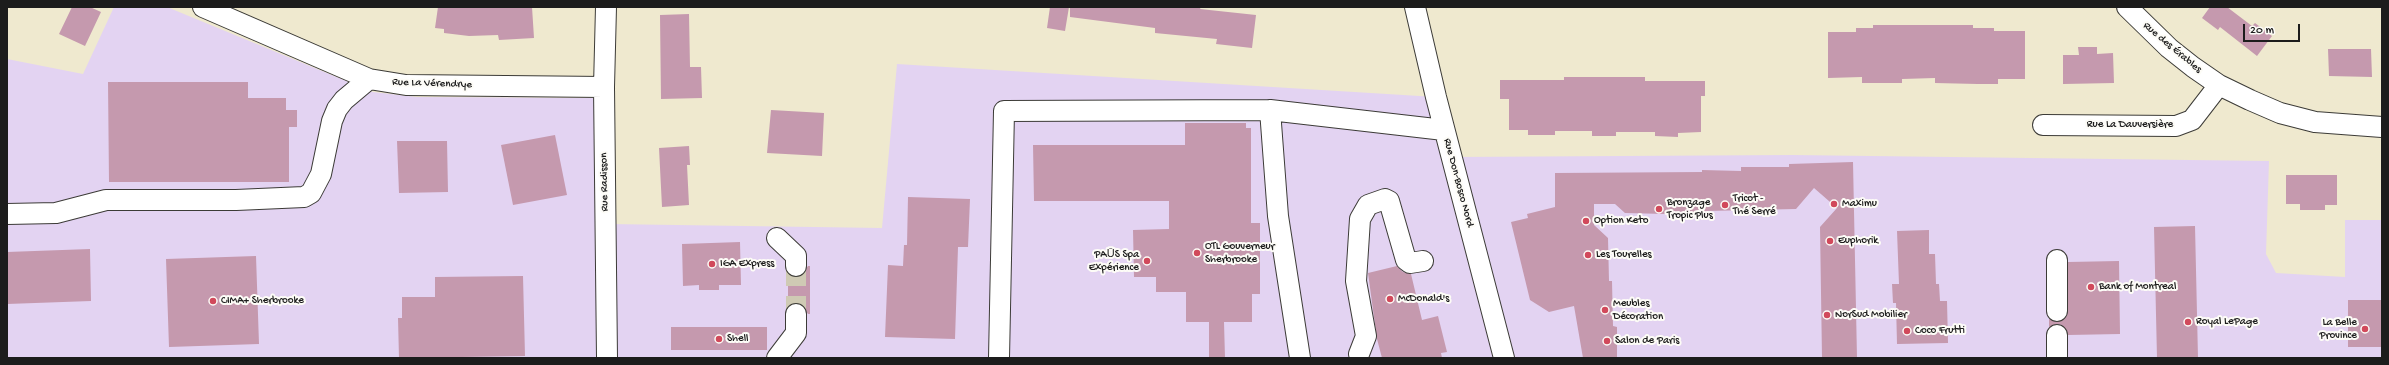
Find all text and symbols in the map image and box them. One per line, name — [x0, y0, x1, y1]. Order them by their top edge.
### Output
scale bar — [2245, 16, 2302, 42]
street label: Rue des Érables — [2140, 20, 2204, 76]
text: 20 m — [2250, 24, 2274, 38]
street label: Rue La Vérendrye — [392, 76, 472, 92]
street label: Rue La Dauversière — [2087, 118, 2173, 132]
street label: Rue Don-Bosco Nord — [1440, 137, 1476, 229]
street label: Rue Radisson — [598, 152, 612, 212]
place label: Tricot - Thé Serré — [1733, 192, 1776, 218]
place label: Bronzage Tropic Plus — [1667, 196, 1713, 222]
place label: Maximu — [1842, 197, 1877, 211]
marker: Maximu — [1829, 199, 1839, 209]
marker: Tricot - Thé Serré — [1720, 200, 1730, 210]
marker: Bronzage Tropic Plus — [1654, 204, 1664, 214]
place label: Option Keto — [1594, 214, 1648, 228]
marker: Option Keto — [1581, 216, 1591, 226]
place label: Euphorik — [1838, 234, 1878, 248]
marker: Euphorik — [1825, 236, 1835, 246]
place label: OTL Gouverneur Sherbrooke — [1205, 240, 1275, 266]
place label: PAŪS Spa Expérience — [1089, 248, 1139, 274]
marker: OTL Gouverneur Sherbrooke — [1192, 248, 1202, 258]
place label: Les Tourelles — [1596, 248, 1652, 262]
marker: Les Tourelles — [1583, 250, 1593, 260]
marker: PAŪS Spa Expérience — [1142, 256, 1152, 266]
place label: IGA Express — [720, 257, 774, 271]
marker: IGA Express — [707, 259, 717, 269]
place label: Bank of Montreal — [2099, 280, 2176, 294]
marker: Bank of Montreal — [2086, 282, 2096, 292]
place label: McDonald's — [1398, 292, 1449, 306]
place label: CIMA+ Sherbrooke — [221, 294, 304, 308]
marker: McDonald's — [1385, 294, 1395, 304]
marker: CIMA+ Sherbrooke — [208, 296, 218, 306]
place label: Meubles Décoration — [1613, 297, 1663, 323]
marker: Meubles Décoration — [1600, 305, 1610, 315]
place label: NorSud Mobilier — [1835, 308, 1907, 322]
marker: NorSud Mobilier — [1822, 310, 1832, 320]
place label: Royal LePage — [2196, 315, 2258, 329]
place label: La Belle Province — [2319, 316, 2357, 342]
marker: Royal LePage — [2183, 317, 2193, 327]
place label: Coco Frutti — [1915, 324, 1965, 338]
marker: La Belle Province — [2360, 324, 2370, 334]
marker: Coco Frutti — [1902, 326, 1912, 336]
place label: Shell — [727, 332, 749, 346]
marker: Shell — [714, 334, 724, 344]
place label: Salon de Paris — [1615, 334, 1679, 348]
marker: Salon de Paris — [1602, 336, 1612, 346]

